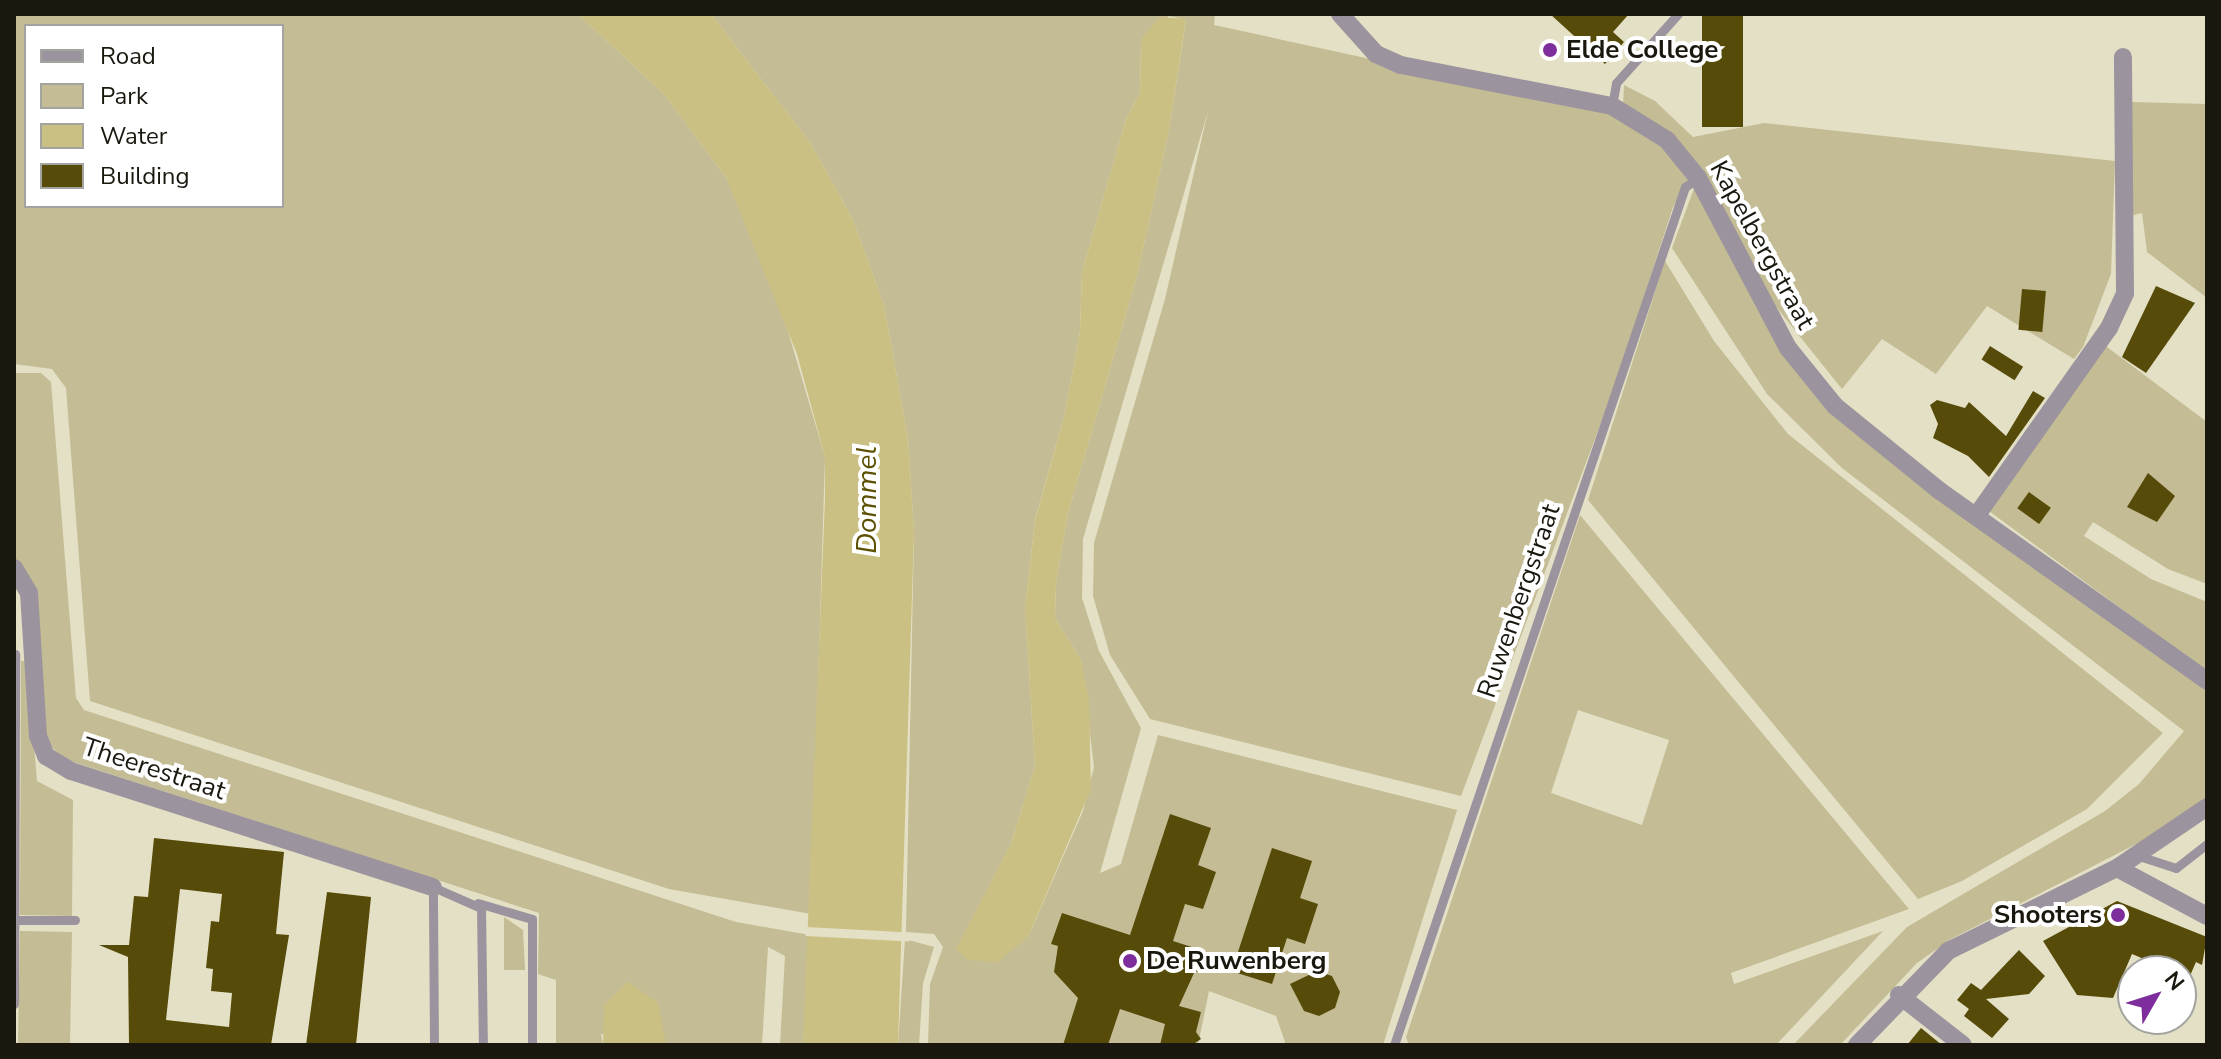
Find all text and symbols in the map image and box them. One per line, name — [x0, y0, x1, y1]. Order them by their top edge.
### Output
legend — [24, 24, 284, 208]
place label: Elde College — [1566, 34, 1718, 66]
text: Road — [100, 40, 156, 72]
marker: Elde College — [1541, 41, 1559, 59]
text: Park — [100, 80, 148, 112]
text: Water — [100, 120, 167, 152]
street label: Kapelbergstraat — [1703, 155, 1821, 335]
text: Building — [100, 160, 190, 192]
water label: Dommel — [850, 446, 884, 554]
street label: Ruwenbergstraat — [1471, 500, 1567, 702]
street label: Theerestraat — [79, 731, 229, 807]
place label: Shooters — [1994, 899, 2102, 931]
marker: Shooters — [2109, 906, 2127, 924]
place label: De Ruwenberg — [1146, 945, 1326, 977]
marker: De Ruwenberg — [1121, 952, 1139, 970]
north arrow — [2117, 955, 2197, 1035]
text: N — [2157, 965, 2191, 997]

